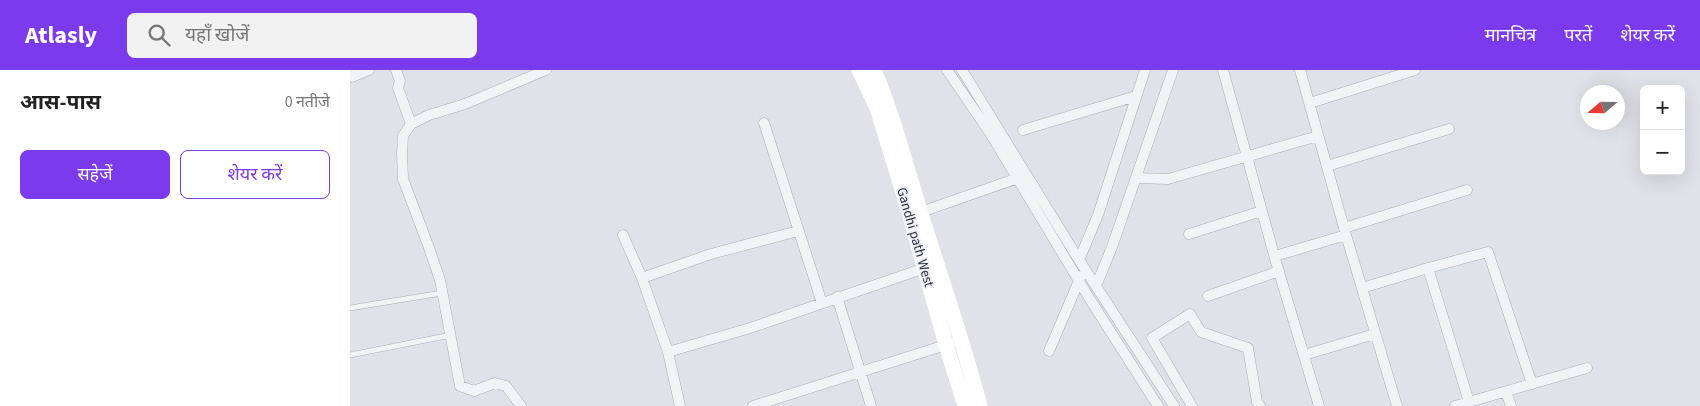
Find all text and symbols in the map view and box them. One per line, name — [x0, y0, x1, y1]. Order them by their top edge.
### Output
search box — [127, 13, 477, 58]
text: Atlasly — [25, 18, 97, 53]
icon: search — [145, 21, 173, 49]
text: यहाँ खोजें — [185, 22, 249, 49]
text: मानचित्र — [1485, 23, 1536, 48]
text: परतें — [1564, 23, 1592, 48]
text: शेयर करें — [1620, 23, 1675, 48]
north arrow — [1580, 85, 1625, 130]
map controls — [1640, 85, 1685, 175]
button: + — [1640, 85, 1685, 130]
text: आस-पास — [20, 87, 101, 117]
text: 0 नतीजे — [285, 91, 330, 113]
button: − — [1640, 130, 1685, 175]
button: सहेजें — [20, 150, 170, 199]
button: शेयर करें — [180, 150, 330, 199]
street label: Gandhi path West — [891, 185, 939, 290]

